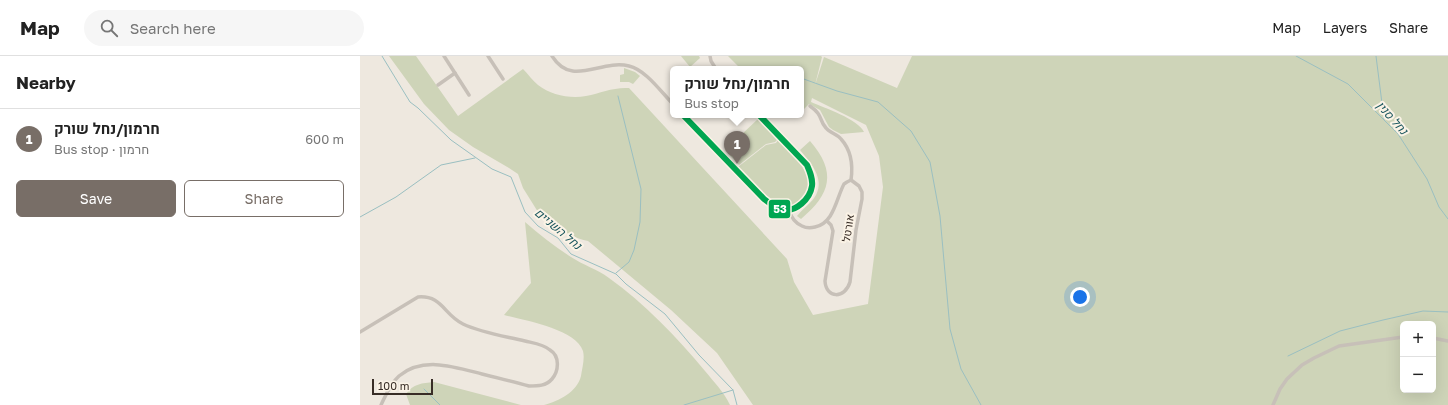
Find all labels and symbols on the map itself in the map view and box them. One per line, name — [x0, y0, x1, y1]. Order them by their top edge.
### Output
water label: נחל סנין — [1373, 98, 1412, 139]
pin: 1 — [724, 131, 750, 164]
line badge: 53 — [768, 199, 791, 219]
text: 53 — [773, 202, 787, 215]
water label: נחל השניים — [532, 205, 586, 254]
street label: אורטל — [839, 213, 856, 243]
your location — [1070, 287, 1090, 307]
scale bar — [372, 377, 433, 396]

